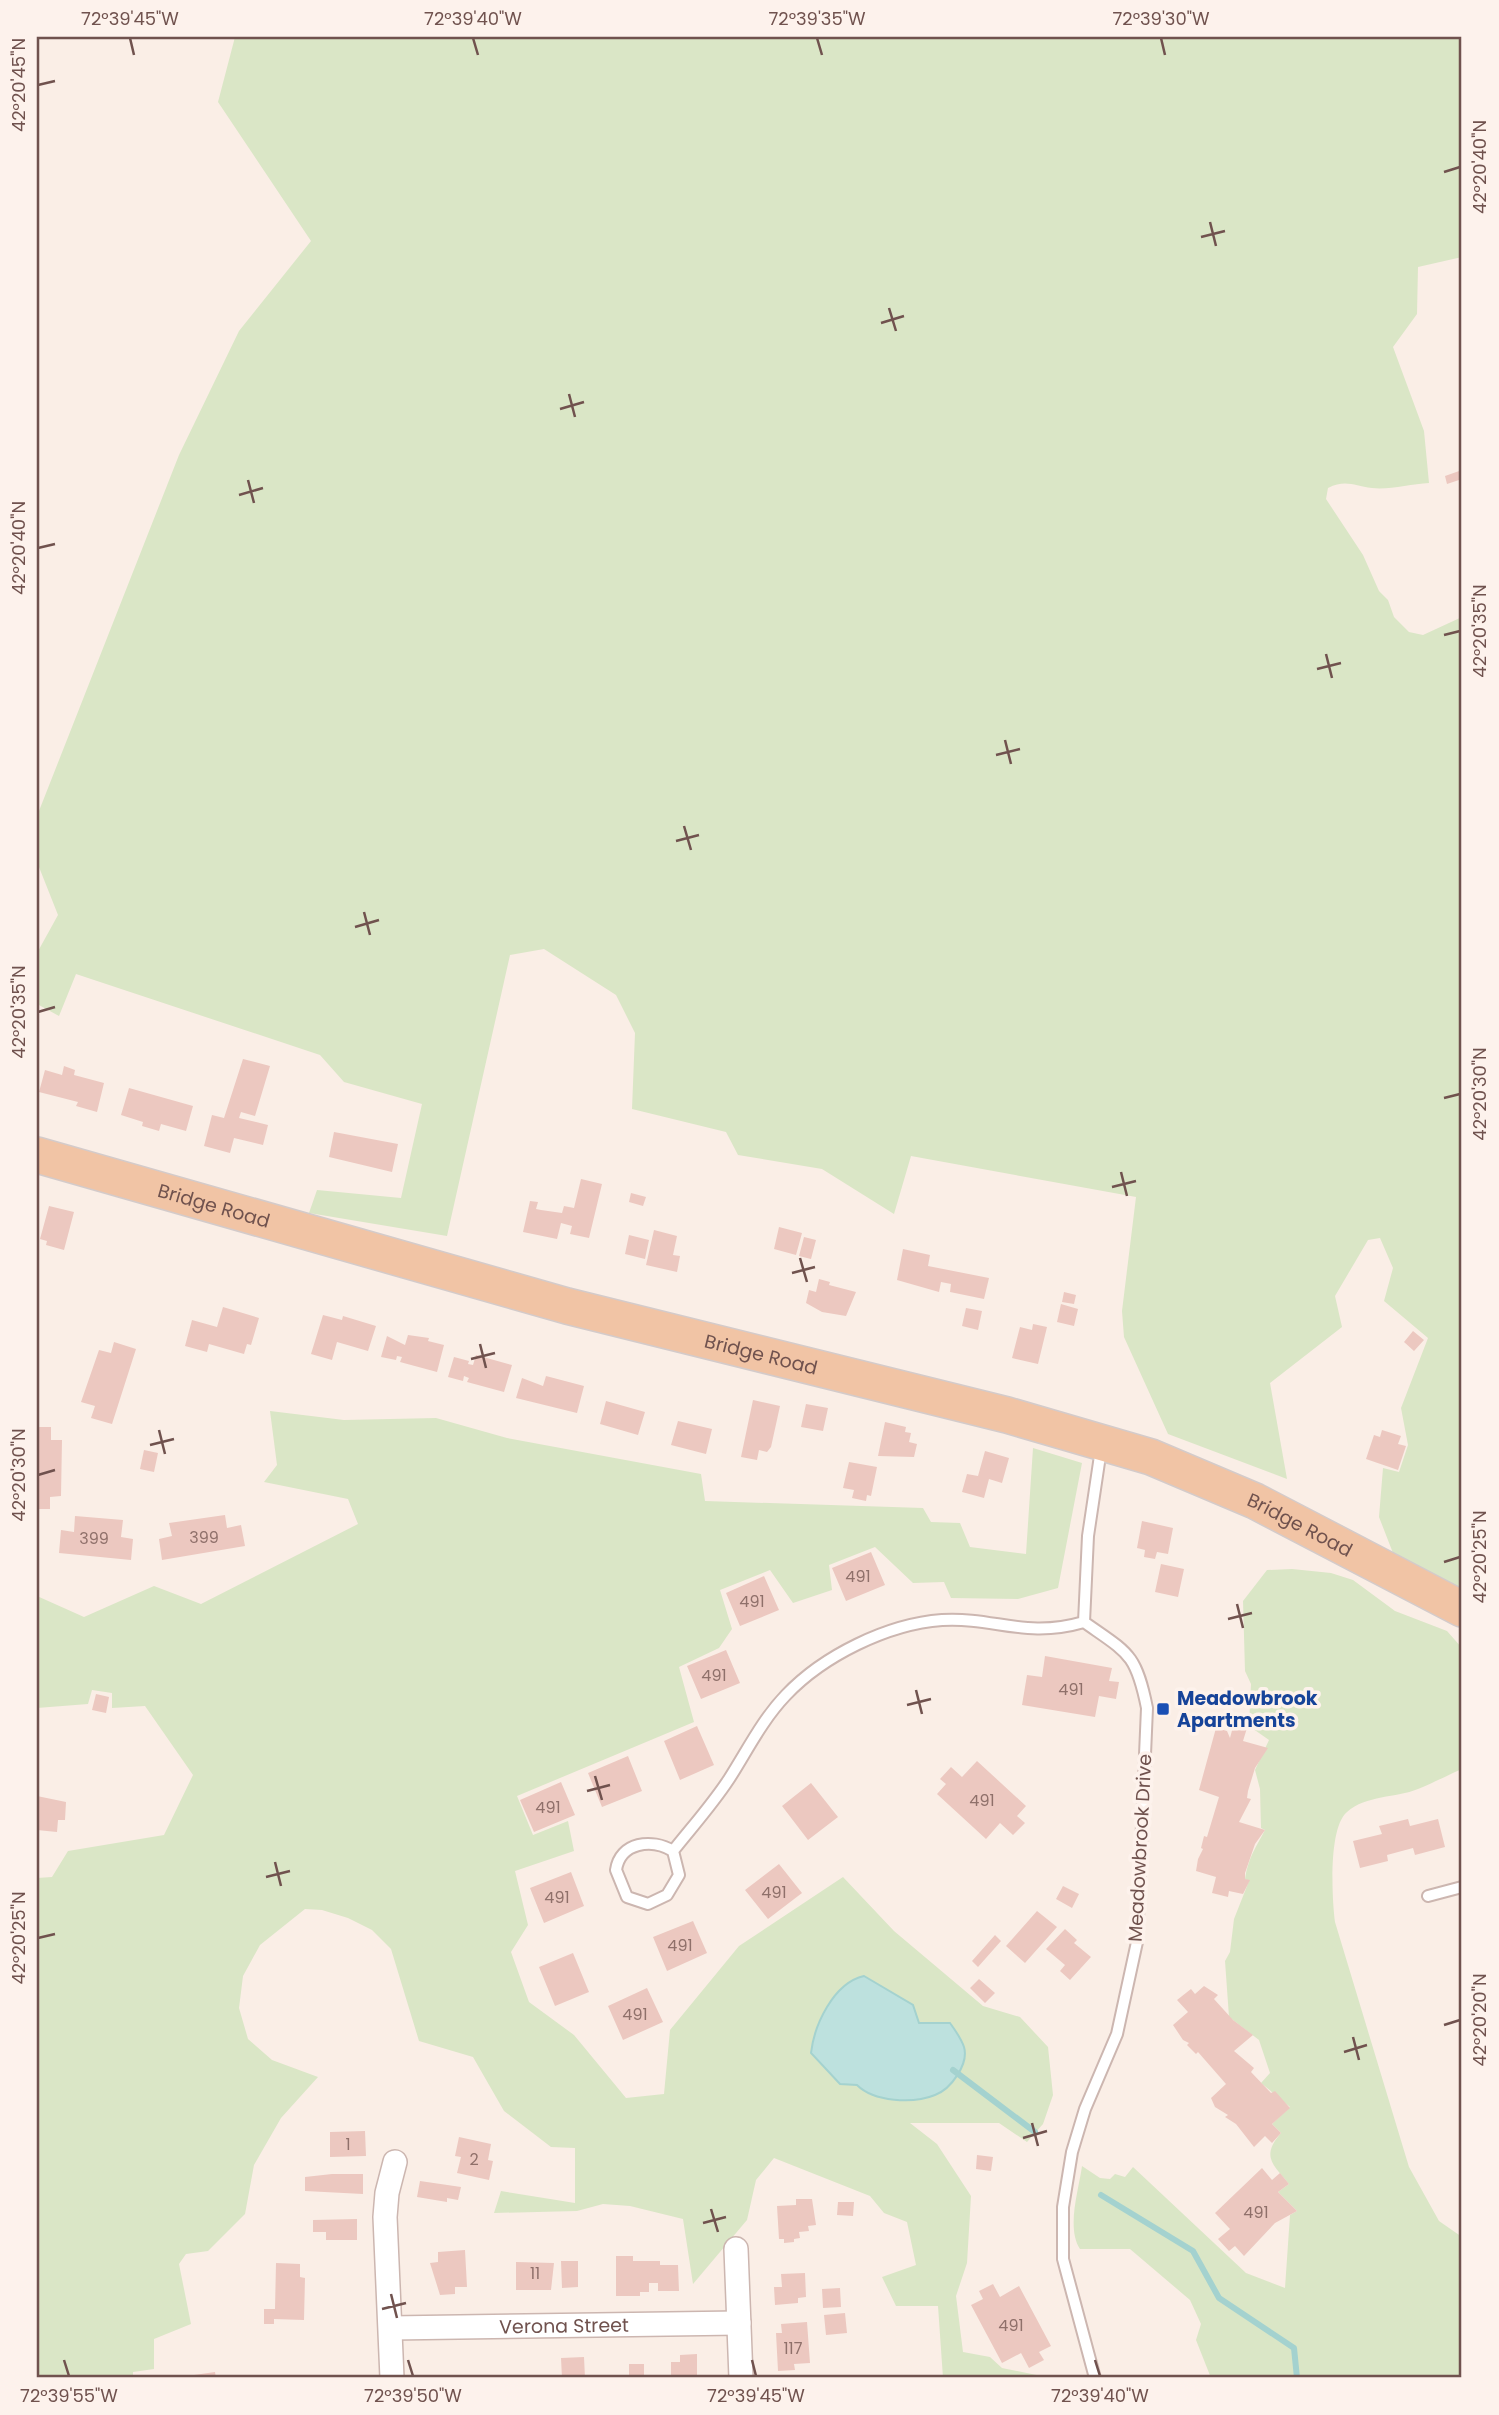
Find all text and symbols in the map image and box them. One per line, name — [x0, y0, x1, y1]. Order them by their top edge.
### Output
text: 72°39'45"W — [81, 6, 179, 31]
text: 72°39'40"W — [424, 6, 522, 31]
text: 72°39'35"W — [768, 6, 866, 31]
text: 72°39'30"W — [1112, 6, 1210, 31]
text: 42°20'45"N — [6, 38, 31, 132]
text: 42°20'40"N — [1467, 120, 1492, 214]
text: 42°20'40"N — [6, 501, 31, 595]
text: 42°20'35"N — [1467, 584, 1492, 678]
text: 42°20'35"N — [6, 965, 31, 1059]
text: 42°20'30"N — [1467, 1047, 1492, 1141]
street label: Bridge Road — [155, 1177, 273, 1234]
street label: Bridge Road — [702, 1327, 820, 1381]
text: 42°20'30"N — [6, 1428, 31, 1522]
street label: Bridge Road — [1243, 1486, 1357, 1563]
text: 42°20'25"N — [1467, 1510, 1492, 1604]
house number: 399 — [189, 1526, 219, 1549]
house number: 399 — [79, 1527, 109, 1550]
house number: 491 — [845, 1565, 871, 1588]
house number: 491 — [739, 1590, 765, 1613]
house number: 491 — [701, 1664, 727, 1687]
house number: 491 — [1058, 1678, 1084, 1701]
place label: Meadowbrook Apartments — [1177, 1685, 1318, 1734]
marker: Meadowbrook Apartments — [1155, 1701, 1171, 1717]
street label: Meadowbrook Drive — [1122, 1753, 1158, 1943]
house number: 491 — [969, 1789, 995, 1812]
house number: 491 — [535, 1796, 561, 1819]
house number: 491 — [761, 1881, 787, 1904]
house number: 491 — [544, 1886, 570, 1909]
text: 42°20'25"N — [6, 1891, 31, 1985]
house number: 491 — [667, 1934, 693, 1957]
text: 42°20'20"N — [1467, 1973, 1492, 2067]
house number: 491 — [622, 2003, 648, 2026]
house number: 1 — [345, 2133, 351, 2156]
house number: 2 — [469, 2148, 479, 2171]
house number: 491 — [1243, 2201, 1269, 2224]
house number: 11 — [530, 2262, 540, 2285]
street label: Verona Street — [499, 2311, 629, 2340]
house number: 491 — [998, 2314, 1024, 2337]
house number: 117 — [784, 2337, 803, 2360]
text: 72°39'55"W — [20, 2383, 118, 2408]
text: 72°39'50"W — [364, 2383, 462, 2408]
text: 72°39'45"W — [707, 2383, 805, 2408]
text: 72°39'40"W — [1051, 2383, 1149, 2408]

